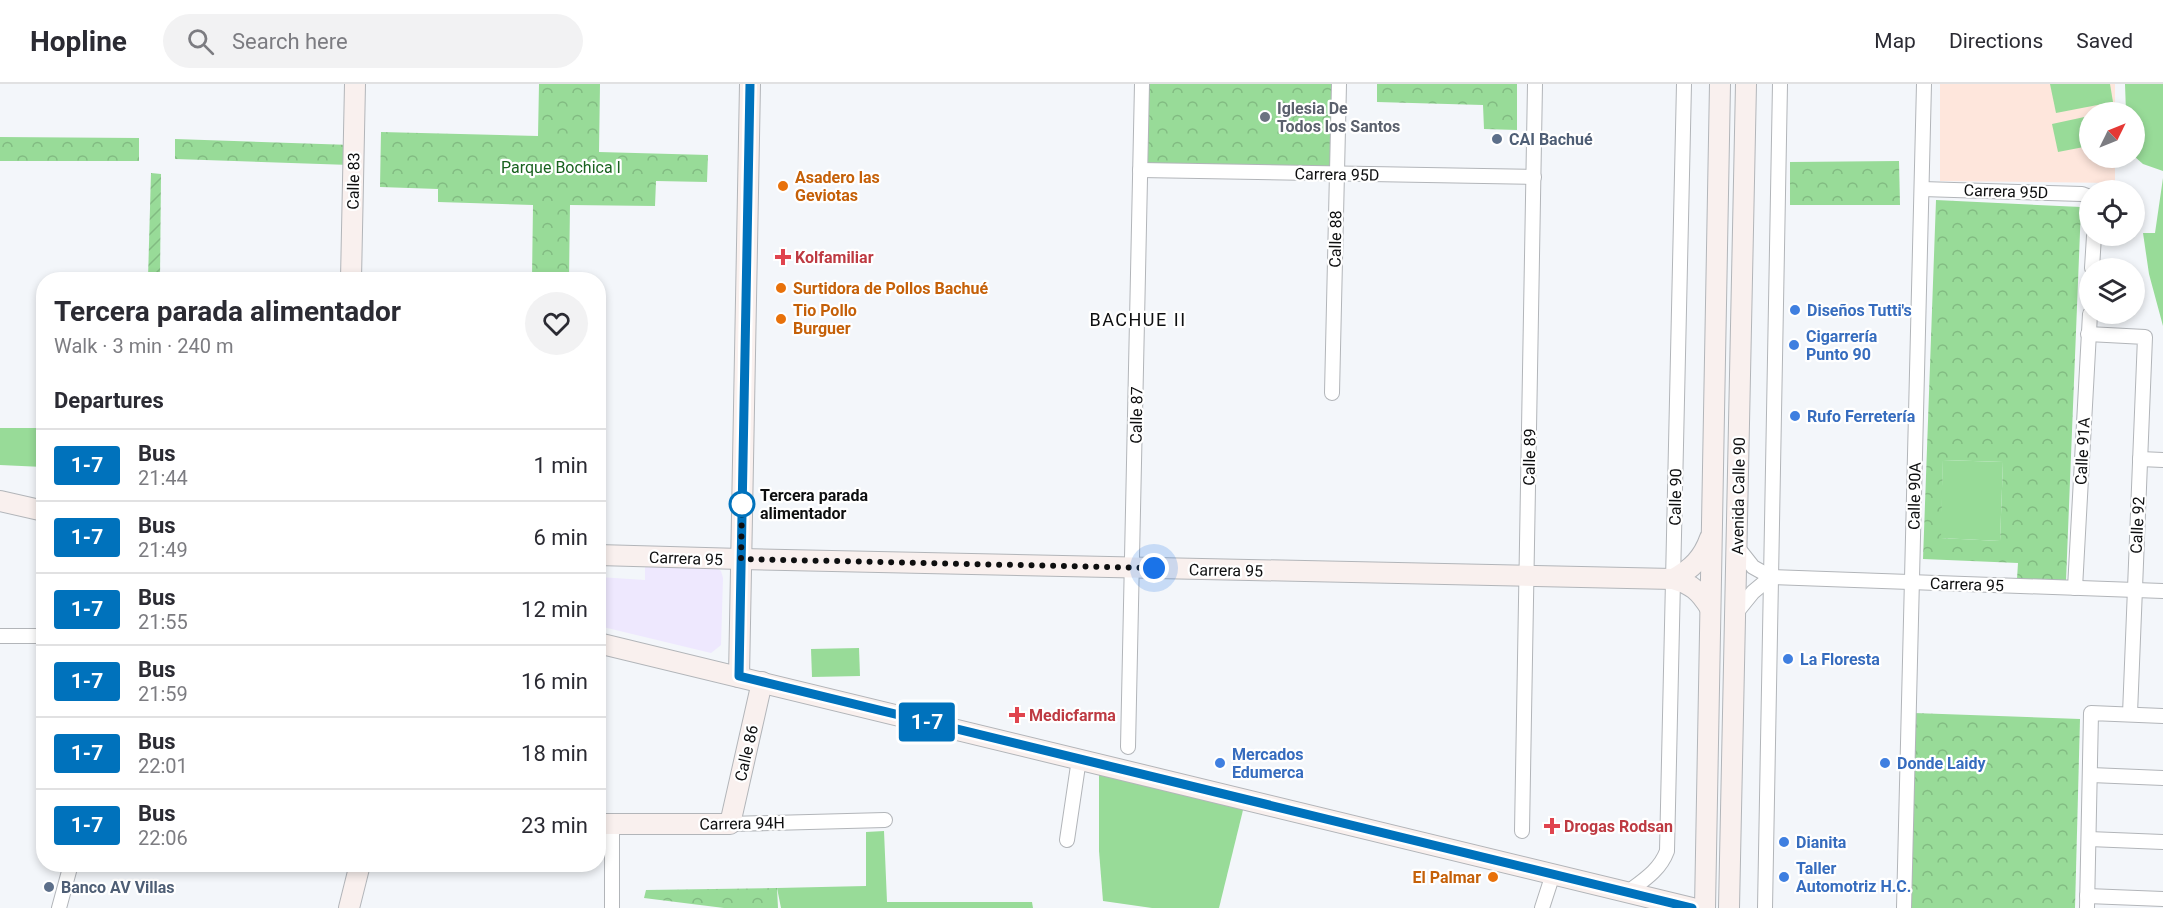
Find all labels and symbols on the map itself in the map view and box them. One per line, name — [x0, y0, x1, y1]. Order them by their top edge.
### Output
place label: Iglesia De Todos los Santos — [1277, 99, 1400, 136]
north arrow — [2079, 102, 2145, 168]
marker: Iglesia De Todos los Santos — [1258, 110, 1272, 124]
place label: CAI Bachué — [1509, 130, 1593, 149]
marker: CAI Bachué — [1490, 132, 1504, 146]
street label: Calle 83 — [344, 152, 363, 210]
park label: Parque Bochica I — [501, 158, 621, 177]
street label: Carrera 95D — [1295, 164, 1379, 185]
place label: Asadero las Geviotas — [795, 168, 880, 205]
marker: Asadero las Geviotas — [776, 179, 790, 193]
street label: Carrera 95D — [1963, 181, 2049, 202]
street label: Calle 88 — [1326, 210, 1345, 268]
place label: Kolfamiliar — [795, 248, 874, 267]
marker: Kolfamiliar — [776, 250, 790, 264]
place label: Surtidora de Pollos Bachué — [793, 279, 988, 298]
marker: Surtidora de Pollos Bachué — [774, 281, 788, 295]
place label: Tio Pollo Burguer — [793, 301, 857, 338]
place label: Diseños Tutti's — [1807, 301, 1912, 320]
marker: Diseños Tutti's — [1788, 303, 1802, 317]
district label: BACHUE II — [1089, 309, 1187, 330]
marker: Tio Pollo Burguer — [774, 312, 788, 326]
place label: Cigarrería Punto 90 — [1806, 327, 1878, 364]
marker: Cigarrería Punto 90 — [1787, 338, 1801, 352]
street label: Calle 87 — [1127, 386, 1146, 444]
place label: Rufo Ferretería — [1807, 407, 1916, 426]
marker: Rufo Ferretería — [1788, 409, 1802, 423]
street label: Calle 91A — [2071, 416, 2094, 485]
street label: Calle 89 — [1520, 428, 1539, 486]
street label: Avenida Calle 90 — [1728, 437, 1749, 555]
street label: Calle 90A — [1904, 461, 1925, 530]
street label: Calle 90 — [1666, 468, 1685, 526]
place label: Tercera parada alimentador — [760, 486, 868, 523]
marker: Tercera parada alimentador — [729, 491, 755, 517]
street label: Calle 92 — [2127, 496, 2148, 554]
street label: Carrera 95 — [649, 548, 723, 569]
your location — [1139, 553, 1169, 583]
street label: Carrera 95 — [1189, 560, 1263, 581]
street label: Carrera 95 — [1930, 574, 2004, 595]
place label: La Floresta — [1800, 650, 1880, 669]
marker: La Floresta — [1781, 652, 1795, 666]
line badge: 1-7 — [892, 702, 962, 742]
place label: Medicfarma — [1029, 706, 1116, 725]
marker: Medicfarma — [1010, 708, 1024, 722]
street label: Calle 86 — [731, 723, 762, 783]
place label: Mercados Edumerca — [1232, 745, 1304, 782]
place label: Donde Laidy — [1897, 754, 1986, 773]
marker: Mercados Edumerca — [1213, 756, 1227, 770]
marker: Donde Laidy — [1878, 756, 1892, 770]
street label: Carrera 94H — [699, 813, 785, 834]
place label: Drogas Rodsan — [1564, 817, 1673, 836]
marker: Drogas Rodsan — [1545, 819, 1559, 833]
place label: Dianita — [1796, 833, 1847, 852]
marker: Dianita — [1777, 835, 1791, 849]
place label: Taller Automotriz H.C. — [1796, 859, 1911, 896]
place label: El Palmar — [1412, 868, 1481, 887]
marker: El Palmar — [1486, 870, 1500, 884]
marker: Taller Automotriz H.C. — [1777, 870, 1791, 884]
place label: Banco AV Villas — [61, 878, 175, 897]
marker: Banco AV Villas — [42, 880, 56, 894]

